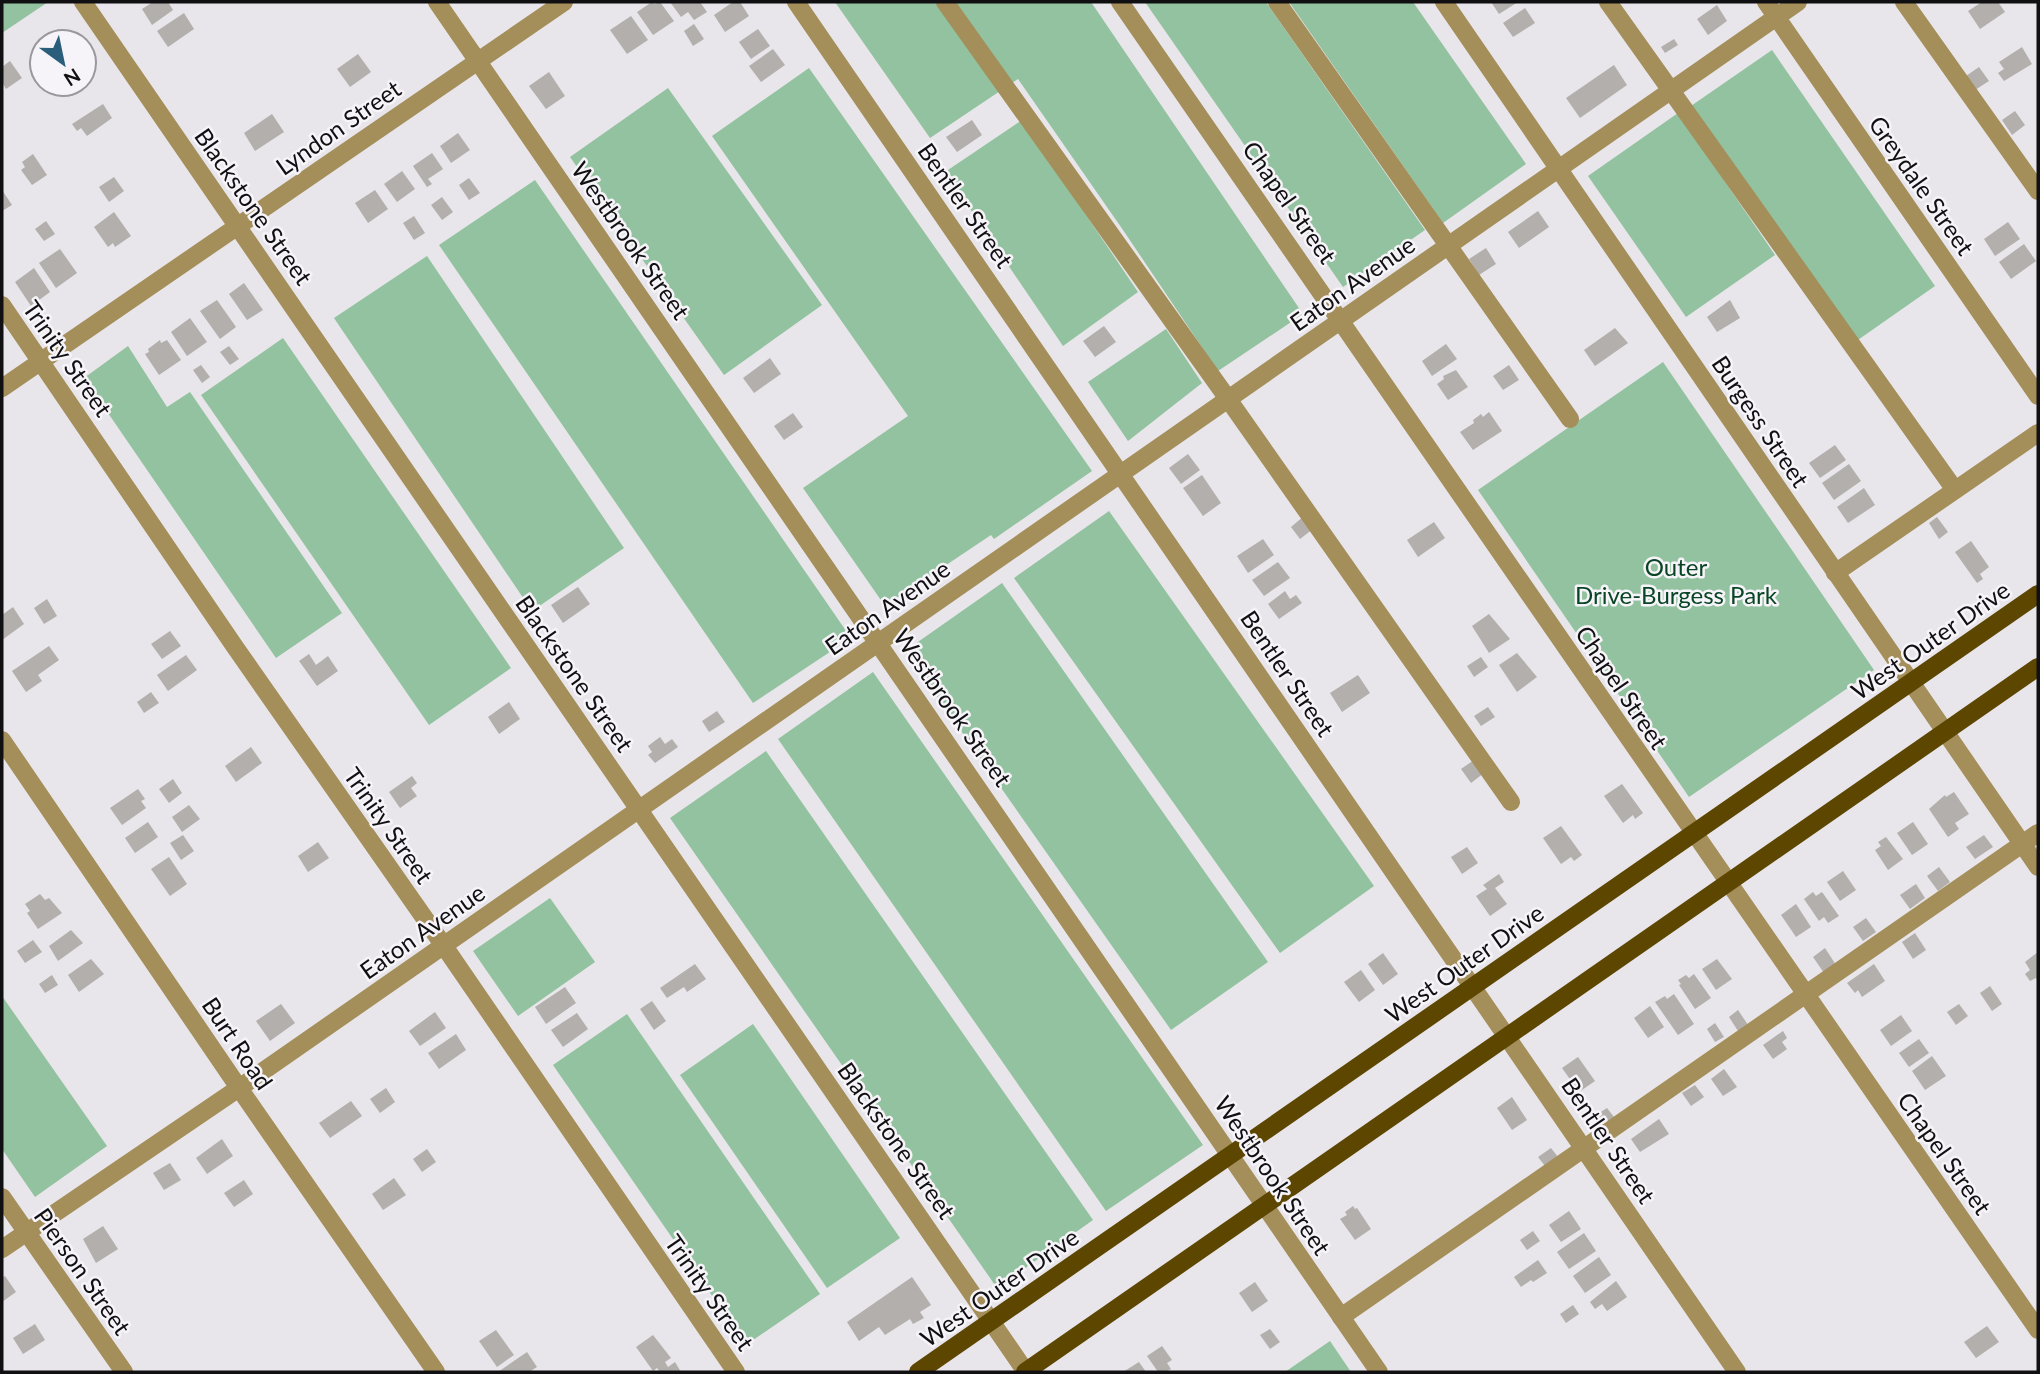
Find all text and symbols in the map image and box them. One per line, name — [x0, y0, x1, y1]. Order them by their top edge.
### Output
north arrow — [28, 28, 98, 98]
text: N — [60, 64, 85, 91]
street label: Lyndon Street — [270, 73, 406, 181]
street label: Greydale Street — [1863, 110, 1981, 260]
street label: Blackstone Street — [189, 122, 319, 290]
street label: Chapel Street — [1237, 135, 1343, 269]
street label: Bentler Street — [912, 137, 1020, 273]
street label: Westbrook Street — [566, 156, 696, 325]
street label: Eaton Avenue — [1284, 229, 1420, 337]
street label: Trinity Street — [17, 294, 119, 422]
street label: Burgess Street — [1706, 350, 1816, 493]
park label: Outer Drive-Burgess Park — [1575, 552, 1778, 609]
street label: Eaton Avenue — [819, 553, 955, 661]
street label: West Outer Drive — [1845, 575, 2015, 705]
street label: Blackstone Street — [510, 589, 640, 757]
street label: Bentler Street — [1235, 604, 1341, 742]
street label: Chapel Street — [1570, 620, 1674, 754]
street label: Westbrook Street — [888, 623, 1018, 792]
street label: Trinity Street — [338, 761, 440, 889]
street label: Eaton Avenue — [354, 877, 490, 985]
street label: West Outer Drive — [1379, 898, 1549, 1028]
street label: Burt Road — [197, 991, 279, 1095]
street label: Blackstone Street — [832, 1056, 962, 1224]
street label: Bentler Street — [1556, 1071, 1662, 1209]
street label: Chapel Street — [1892, 1086, 1998, 1220]
street label: Westbrook Street — [1209, 1090, 1337, 1260]
street label: Pierson Street — [29, 1202, 138, 1340]
street label: West Outer Drive — [914, 1222, 1084, 1352]
street label: Trinity Street — [659, 1228, 761, 1356]

